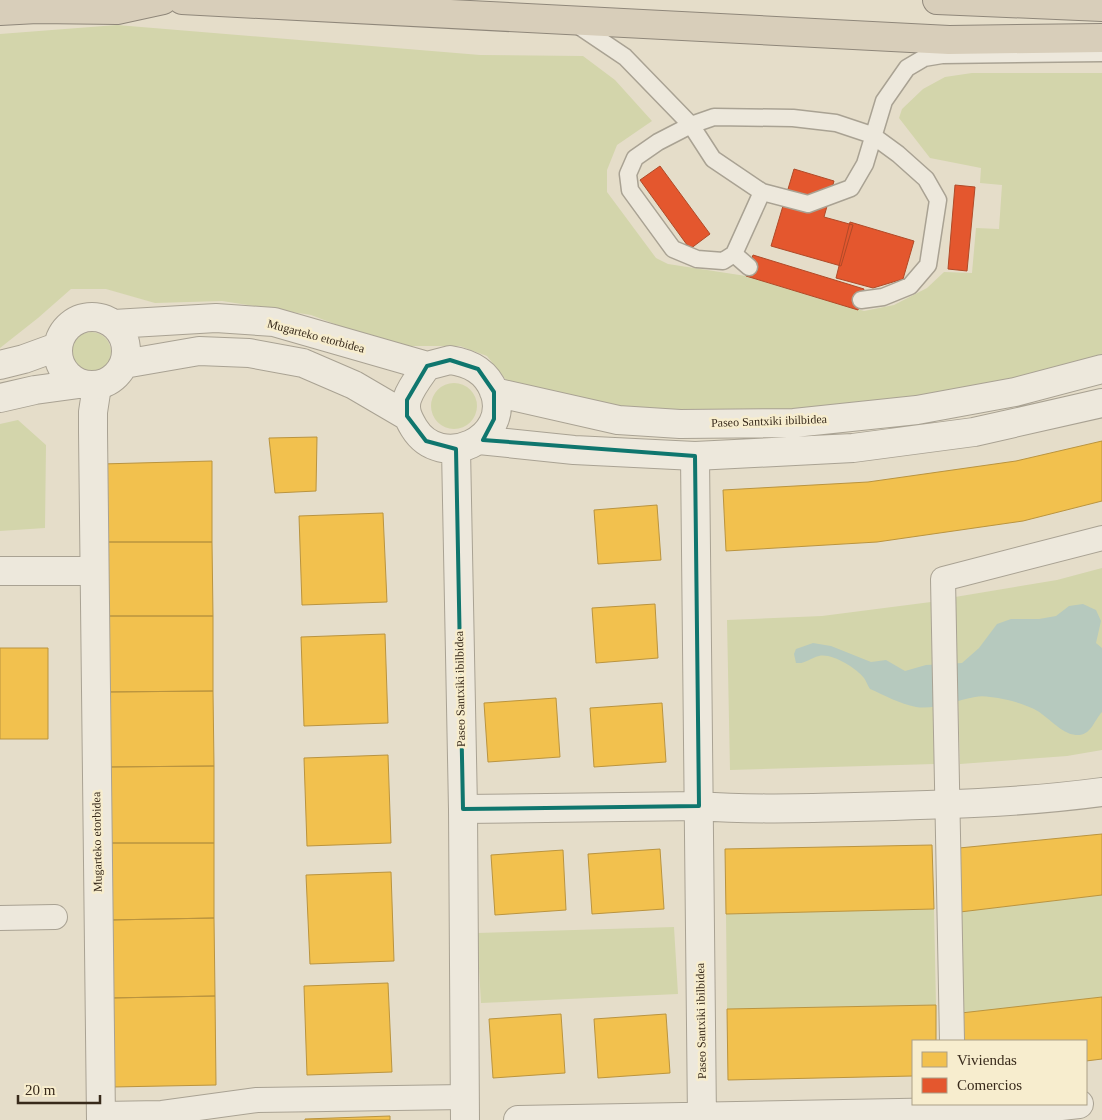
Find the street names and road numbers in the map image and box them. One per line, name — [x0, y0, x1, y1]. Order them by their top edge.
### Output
street label: Mugarteko etorbidea — [266, 316, 367, 356]
street label: Paseo Santxiki ibilbidea — [711, 412, 828, 430]
street label: Paseo Santxiki ibilbidea — [452, 630, 468, 747]
street label: Mugarteko etorbidea — [89, 791, 105, 892]
street label: Paseo Santxiki ibilbidea — [693, 962, 709, 1079]

